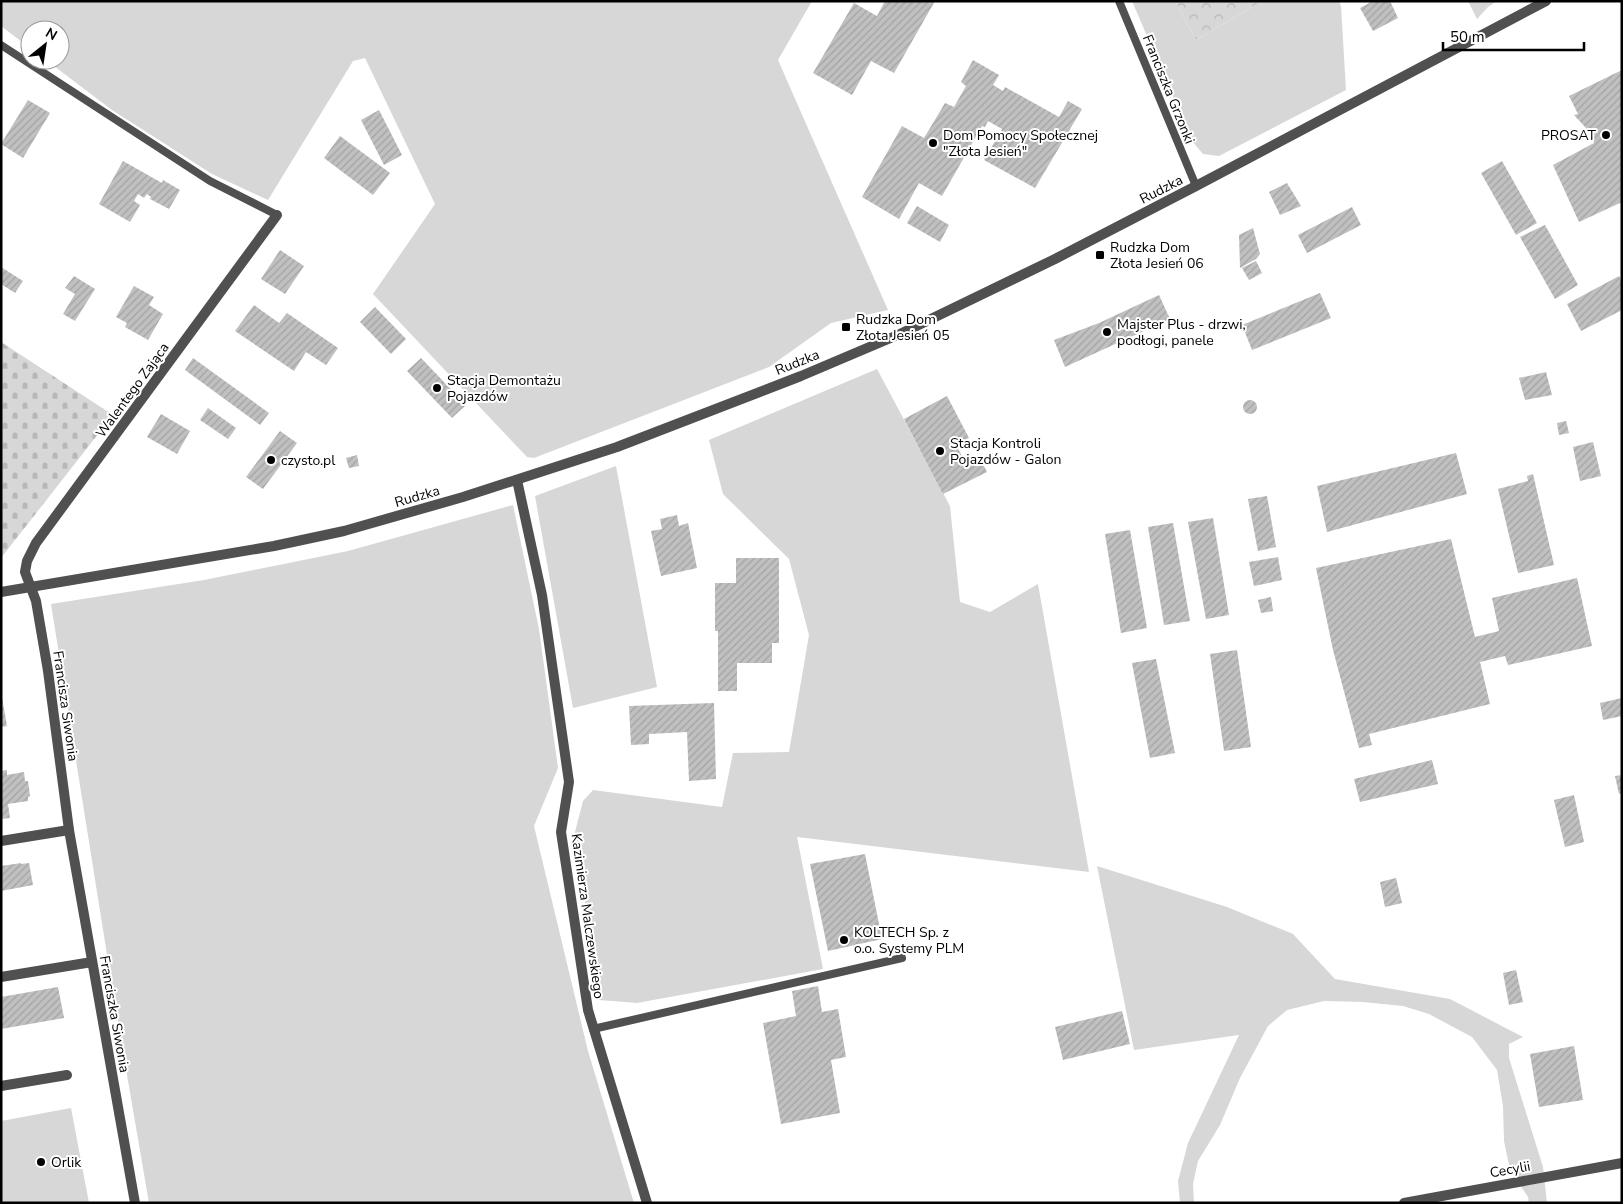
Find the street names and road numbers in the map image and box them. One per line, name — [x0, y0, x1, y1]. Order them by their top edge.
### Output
street label: Franciszka Grzonki — [1138, 32, 1199, 147]
street label: Rudzka — [1136, 170, 1186, 208]
street label: Walentego Zająca — [91, 339, 173, 442]
street label: Rudzka — [772, 345, 822, 380]
street label: Rudzka — [392, 481, 442, 512]
street label: Francisza Siwonia — [48, 649, 83, 763]
street label: Kazimierza Malczewskiego — [566, 832, 609, 1000]
street label: Franciszka Siwonia — [95, 954, 134, 1074]
street label: Cecylii — [1488, 1157, 1532, 1182]

